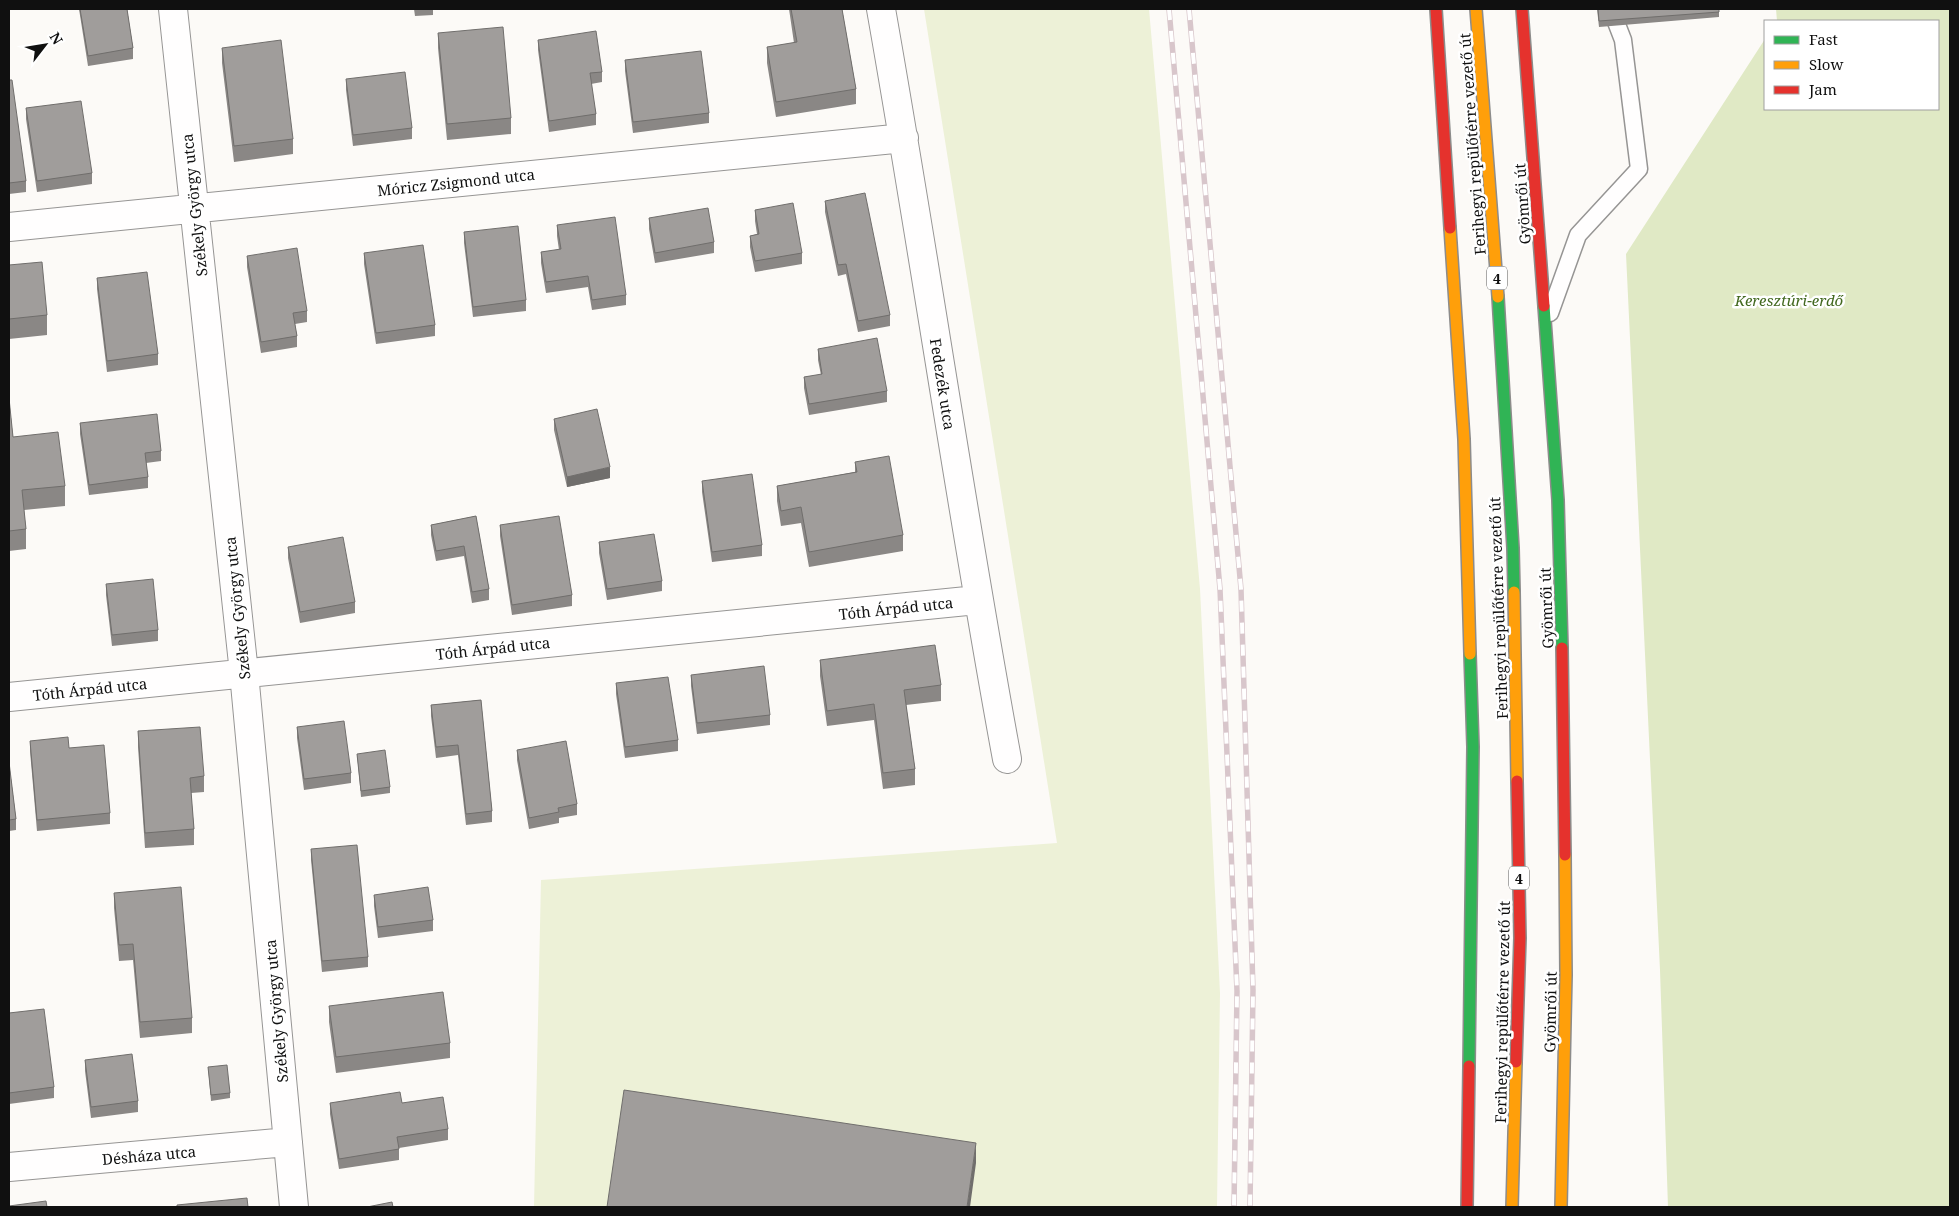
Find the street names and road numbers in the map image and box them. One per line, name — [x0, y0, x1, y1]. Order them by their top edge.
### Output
street label: Ferihegyi repülőtérre vezető út — [1454, 32, 1490, 256]
street label: Székely György utca — [177, 133, 211, 277]
street label: Gyömrői út — [1509, 163, 1535, 245]
street label: Móricz Zsigmond utca — [376, 164, 536, 200]
road number: 4 — [1487, 266, 1507, 290]
street label: Fedezék utca — [926, 337, 960, 431]
street label: Ferihegyi repülőtérre vezető út — [1484, 496, 1512, 720]
street label: Székely György utca — [220, 536, 254, 680]
street label: Gyömrői út — [1535, 567, 1557, 649]
street label: Tóth Árpád utca — [838, 592, 954, 624]
street label: Tóth Árpád utca — [435, 632, 551, 664]
street label: Tóth Árpád utca — [32, 673, 148, 705]
road number: 4 — [1509, 866, 1529, 890]
street label: Ferihegyi repülőtérre vezető út — [1490, 901, 1514, 1123]
street label: Székely György utca — [260, 939, 292, 1083]
street label: Gyömrői út — [1539, 971, 1561, 1053]
street label: Désháza utca — [101, 1141, 197, 1169]

